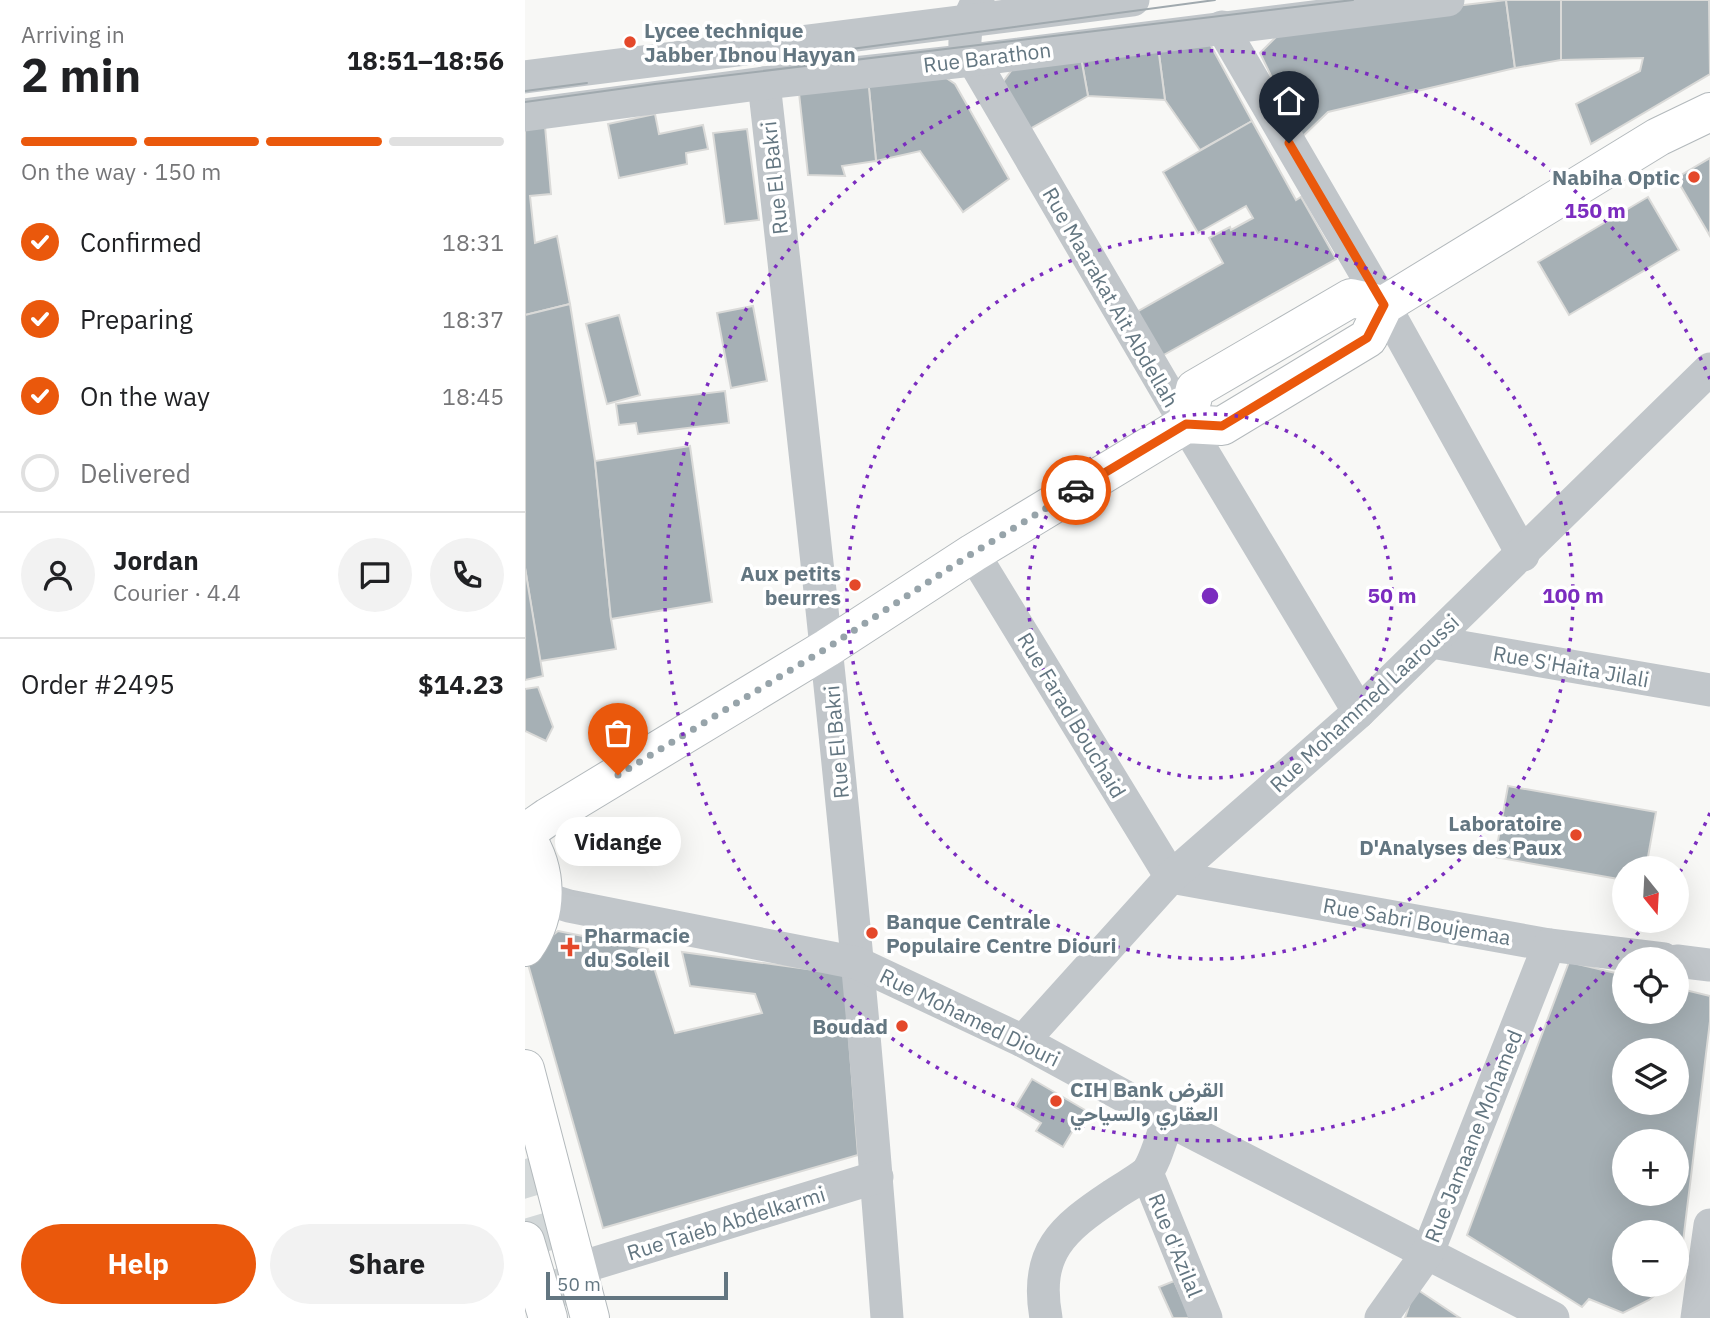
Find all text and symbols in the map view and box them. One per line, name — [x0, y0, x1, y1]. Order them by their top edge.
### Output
place label: Lycee technique Jabber Ibnou Hayyan — [644, 16, 856, 68]
text: Arriving in — [21, 19, 125, 49]
marker: Lycee technique Jabber Ibnou Hayyan — [622, 34, 638, 50]
street label: Rue Barathon — [921, 35, 1053, 79]
text: 18:51–18:56 — [347, 43, 504, 77]
text: 2 min — [21, 45, 141, 105]
pin — [1259, 71, 1319, 143]
icon: home — [1270, 82, 1308, 120]
street label: Rue El Bakri — [754, 120, 794, 236]
text: On the way · 150 m — [21, 156, 221, 186]
place label: Nabiha Optic — [1552, 163, 1680, 191]
marker: Nabiha Optic — [1686, 169, 1702, 185]
street label: Rue Maarakat Ait Abdellah — [1036, 182, 1186, 412]
text: 150 m — [1564, 196, 1626, 224]
icon: check — [21, 223, 59, 261]
text: Confirmed — [80, 225, 202, 259]
text: 18:31 — [442, 227, 504, 257]
icon: check — [21, 300, 59, 338]
text: Preparing — [80, 302, 193, 336]
text: 18:37 — [442, 304, 504, 334]
icon: check — [21, 377, 59, 415]
text: On the way — [80, 379, 210, 413]
text: 18:45 — [442, 381, 504, 411]
courier — [1041, 455, 1111, 525]
text: Delivered — [80, 456, 191, 490]
icon: car — [1057, 471, 1095, 509]
button: person — [21, 538, 95, 612]
button: chat — [338, 538, 412, 612]
button: phone — [430, 538, 504, 612]
text: Jordan — [113, 543, 199, 577]
place label: Aux petits beurres — [740, 559, 841, 611]
text: Courier · 4.4 — [113, 577, 241, 607]
marker: Aux petits beurres — [847, 577, 863, 593]
text: 50 m — [1368, 581, 1416, 609]
text: 100 m — [1542, 581, 1604, 609]
centre of rings — [1198, 584, 1222, 608]
street label: Rue Mohammed Laaroussi — [1263, 608, 1465, 798]
street label: Rue Farad Bouchaid — [1011, 627, 1133, 803]
street label: Rue S'Haita Jilali — [1491, 639, 1651, 693]
text: Order #2495 — [21, 667, 175, 701]
text: $14.23 — [418, 667, 504, 701]
street label: Rue El Bakri — [817, 684, 855, 800]
pin — [588, 703, 648, 775]
icon: bag — [599, 714, 637, 752]
place label: Laboratoire D'Analyses des Paux — [1359, 809, 1562, 861]
callout: Vidange — [555, 817, 681, 866]
text: Vidange — [574, 826, 662, 856]
marker: Laboratoire D'Analyses des Paux — [1568, 827, 1584, 843]
north arrow — [1612, 856, 1689, 933]
map controls — [1612, 856, 1689, 1297]
street label: Rue Sabri Boujemaa — [1321, 891, 1513, 951]
place label: Banque Centrale Populaire Centre Diouri — [886, 907, 1117, 959]
place label: Pharmacie du Soleil — [584, 921, 690, 973]
marker: Banque Centrale Populaire Centre Diouri — [864, 925, 880, 941]
marker: Pharmacie du Soleil — [562, 939, 578, 955]
button: locate — [1612, 947, 1689, 1024]
street label: Rue Mohamed Diouri — [875, 961, 1065, 1073]
place label: Boudad — [812, 1012, 888, 1040]
marker: Boudad — [894, 1018, 910, 1034]
street label: Rue Jamaane Mohamed — [1418, 1026, 1528, 1246]
button: layers — [1612, 1038, 1689, 1115]
place label: CIH Bank القرض العقاري والسياحي — [1070, 1075, 1224, 1131]
marker: CIH Bank القرض العقاري والسياحي — [1048, 1093, 1064, 1109]
button: + — [1612, 1129, 1689, 1206]
street label: Rue Taieb Abdelkarmi — [623, 1179, 829, 1267]
street label: Rue d'Azilal — [1143, 1189, 1210, 1301]
button: − — [1612, 1220, 1689, 1297]
button: Help — [21, 1224, 256, 1304]
button: Share — [270, 1224, 504, 1304]
scale bar — [546, 1269, 728, 1301]
text: 50 m — [557, 1272, 601, 1296]

